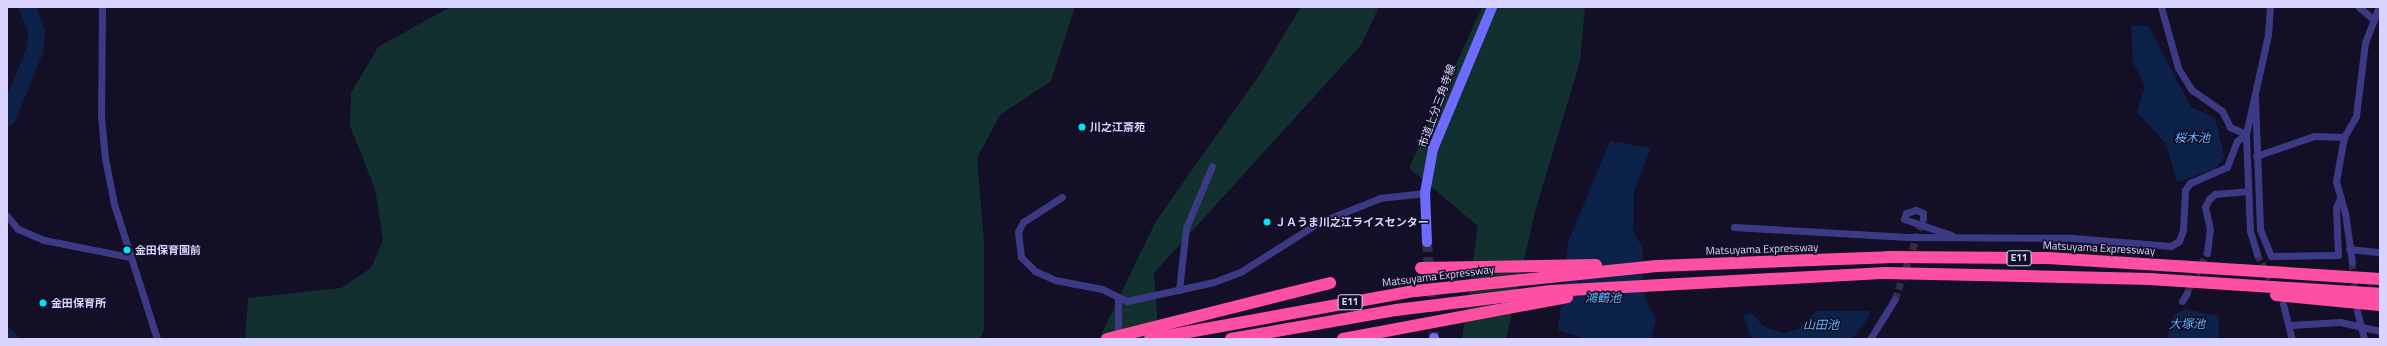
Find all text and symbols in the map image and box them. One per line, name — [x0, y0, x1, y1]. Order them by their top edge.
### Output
street label: 市道上分三角寺線 — [1416, 62, 1458, 150]
place label: 川之江斎苑 — [1090, 120, 1145, 134]
marker: 川之江斎苑 — [1077, 122, 1087, 132]
water label: 桜木池 — [2174, 131, 2210, 145]
place label: ＪＡうま川之江ライスセンター — [1275, 215, 1429, 229]
marker: ＪＡうま川之江ライスセンター — [1262, 217, 1272, 227]
street label: Matsuyama Expressway — [2042, 238, 2156, 258]
street label: Matsuyama Expressway — [1705, 240, 1819, 258]
place label: 金田保育園前 — [135, 243, 201, 257]
marker: 金田保育園前 — [122, 245, 132, 255]
road number: E11 — [2006, 250, 2032, 266]
street label: Matsuyama Expressway — [1381, 263, 1495, 289]
water label: 鴻鶴池 — [1585, 291, 1621, 305]
road number: E11 — [1337, 294, 1363, 310]
place label: 金田保育所 — [51, 296, 106, 310]
marker: 金田保育所 — [38, 298, 48, 308]
water label: 大塚池 — [2169, 317, 2205, 331]
water label: 山田池 — [1803, 318, 1839, 332]

